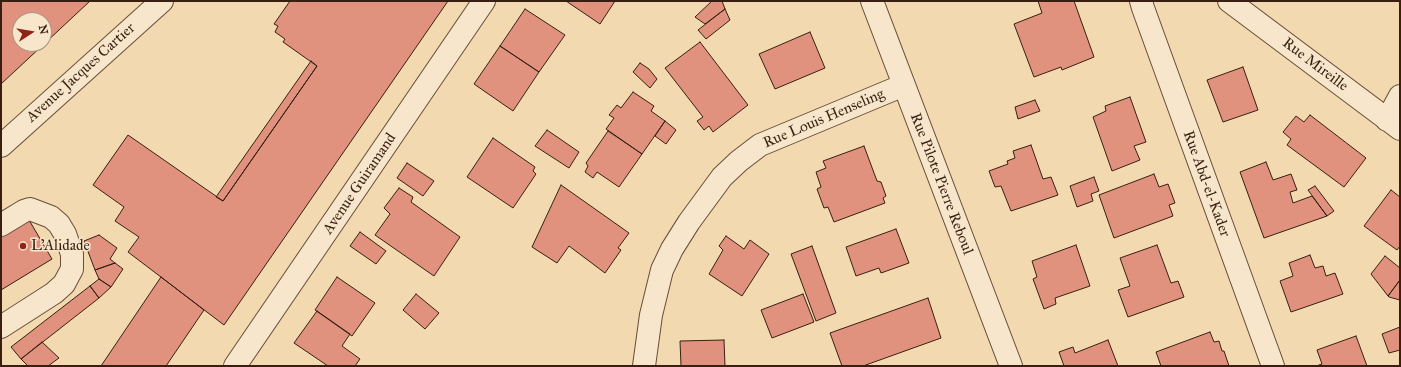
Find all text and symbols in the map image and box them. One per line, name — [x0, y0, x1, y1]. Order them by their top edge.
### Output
north arrow — [12, 12, 52, 52]
street label: Avenue Jacques Cartier — [23, 19, 139, 127]
text: N — [36, 24, 51, 36]
street label: Rue Mireille — [1279, 34, 1351, 96]
street label: Rue Louis Henseling — [761, 85, 887, 153]
street label: Rue Pilote Pierre Reboul — [906, 111, 976, 257]
street label: Rue Abd-el-Kader — [1178, 128, 1234, 240]
street label: Avenue Guiramand — [320, 130, 400, 238]
place label: L'Alidade — [31, 237, 90, 255]
marker: L'Alidade — [18, 241, 28, 251]

